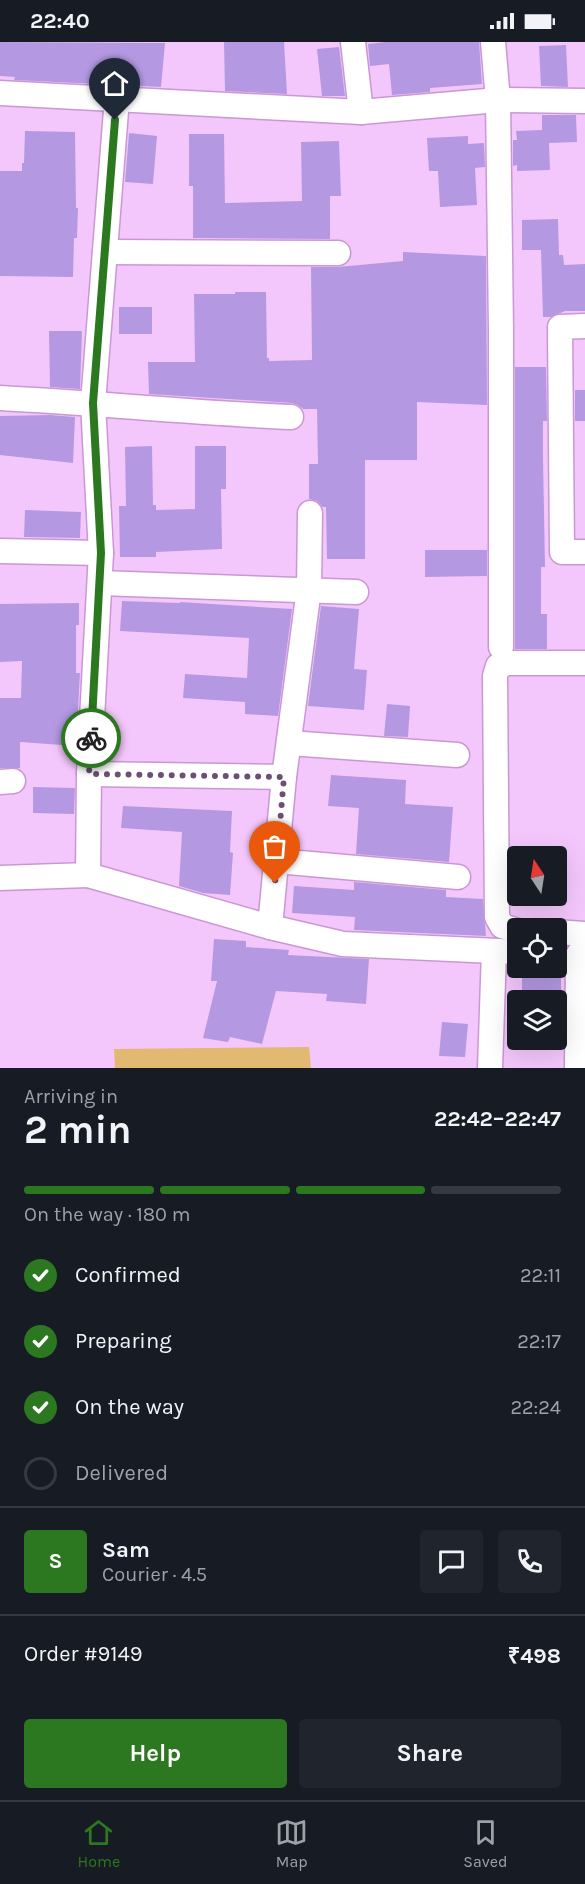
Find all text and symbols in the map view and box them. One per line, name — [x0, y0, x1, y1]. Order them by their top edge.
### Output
text: 22:40 — [30, 8, 90, 34]
pin — [89, 58, 140, 120]
icon: home — [98, 67, 131, 100]
courier — [61, 708, 121, 768]
icon: bike — [75, 722, 108, 755]
pin — [249, 821, 300, 883]
icon: bag — [258, 830, 291, 863]
north arrow — [507, 846, 567, 906]
map controls — [507, 846, 567, 1050]
button: locate — [507, 918, 567, 978]
button: layers — [507, 990, 567, 1050]
text: Arriving in — [24, 1085, 118, 1108]
text: 22:42–22:47 — [434, 1106, 561, 1132]
text: 2 min — [24, 1107, 132, 1153]
text: On the way · 180 m — [24, 1203, 190, 1226]
icon: check — [24, 1259, 57, 1292]
text: Confirmed — [75, 1262, 181, 1288]
text: 22:11 — [520, 1264, 561, 1287]
icon: check — [24, 1325, 57, 1358]
text: Preparing — [75, 1328, 172, 1354]
text: 22:17 — [517, 1330, 561, 1353]
icon: check — [24, 1391, 57, 1424]
text: On the way — [75, 1394, 184, 1420]
text: 22:24 — [510, 1396, 561, 1419]
text: Delivered — [75, 1460, 168, 1486]
button: chat — [420, 1530, 483, 1593]
button: phone — [498, 1530, 561, 1593]
text: Sam — [102, 1537, 150, 1563]
text: S — [48, 1548, 63, 1574]
text: Courier · 4.5 — [102, 1563, 207, 1586]
text: Order #9149 — [24, 1641, 143, 1667]
text: ₹498 — [508, 1643, 561, 1669]
button: Help — [24, 1719, 287, 1788]
button: Share — [299, 1719, 561, 1788]
tab: Home — [78, 1816, 120, 1871]
tab: Map — [275, 1816, 308, 1871]
tab: Saved — [463, 1816, 507, 1871]

